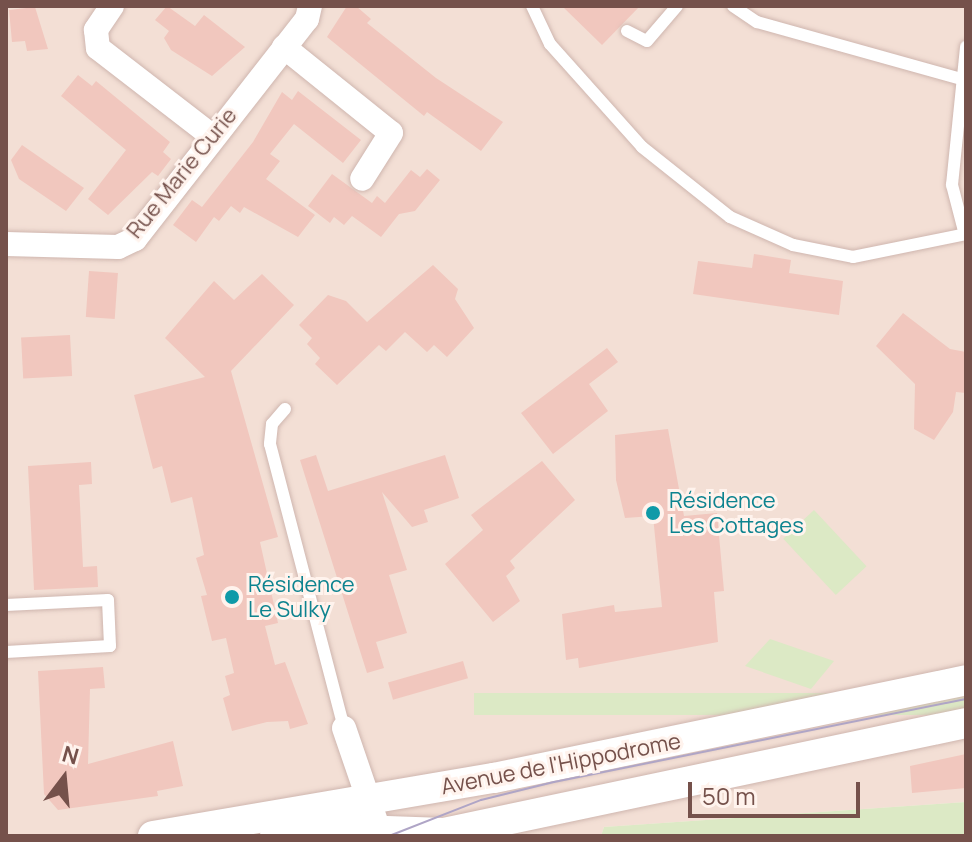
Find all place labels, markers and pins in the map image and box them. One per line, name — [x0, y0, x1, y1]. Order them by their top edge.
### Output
place label: Résidence Les Cottages — [669, 487, 804, 538]
marker: Résidence Les Cottages — [644, 504, 662, 522]
place label: Résidence Le Sulky — [248, 571, 355, 622]
marker: Résidence Le Sulky — [223, 588, 241, 606]

